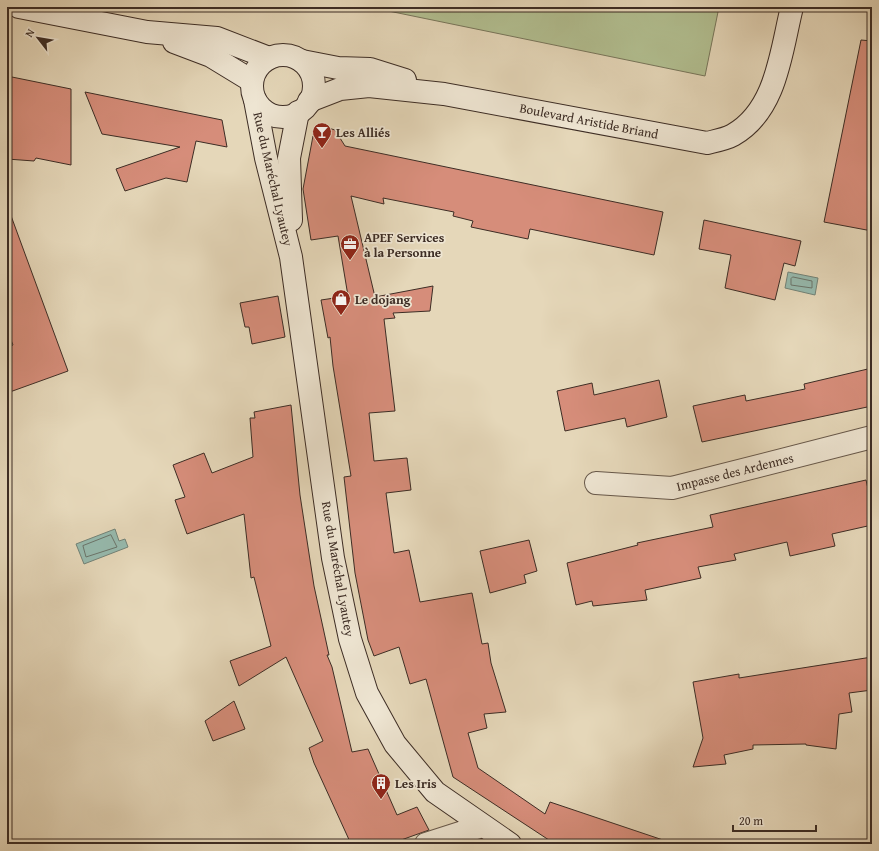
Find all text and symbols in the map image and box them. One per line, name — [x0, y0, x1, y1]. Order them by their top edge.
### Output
north arrow — [18, 18, 58, 58]
text: N — [21, 25, 39, 40]
street label: Boulevard Aristide Briand — [518, 98, 660, 144]
street label: Rue du Maréchal Lyautey — [248, 110, 298, 248]
bar icon: Les Alliés — [311, 121, 333, 149]
place label: Les Alliés — [336, 123, 390, 142]
place label: APEF Services à la Personne — [364, 228, 445, 262]
office icon: APEF Services à la Personne — [339, 233, 361, 261]
shop icon: Le dojang — [330, 288, 352, 316]
place label: Le dojang — [355, 290, 411, 309]
street label: Impasse des Ardennes — [674, 448, 796, 496]
street label: Rue du Maréchal Lyautey — [317, 500, 359, 639]
building icon: Les Iris — [370, 772, 392, 800]
place label: Les Iris — [395, 774, 437, 793]
scale bar — [733, 807, 816, 833]
text: 20 m — [739, 812, 763, 829]

